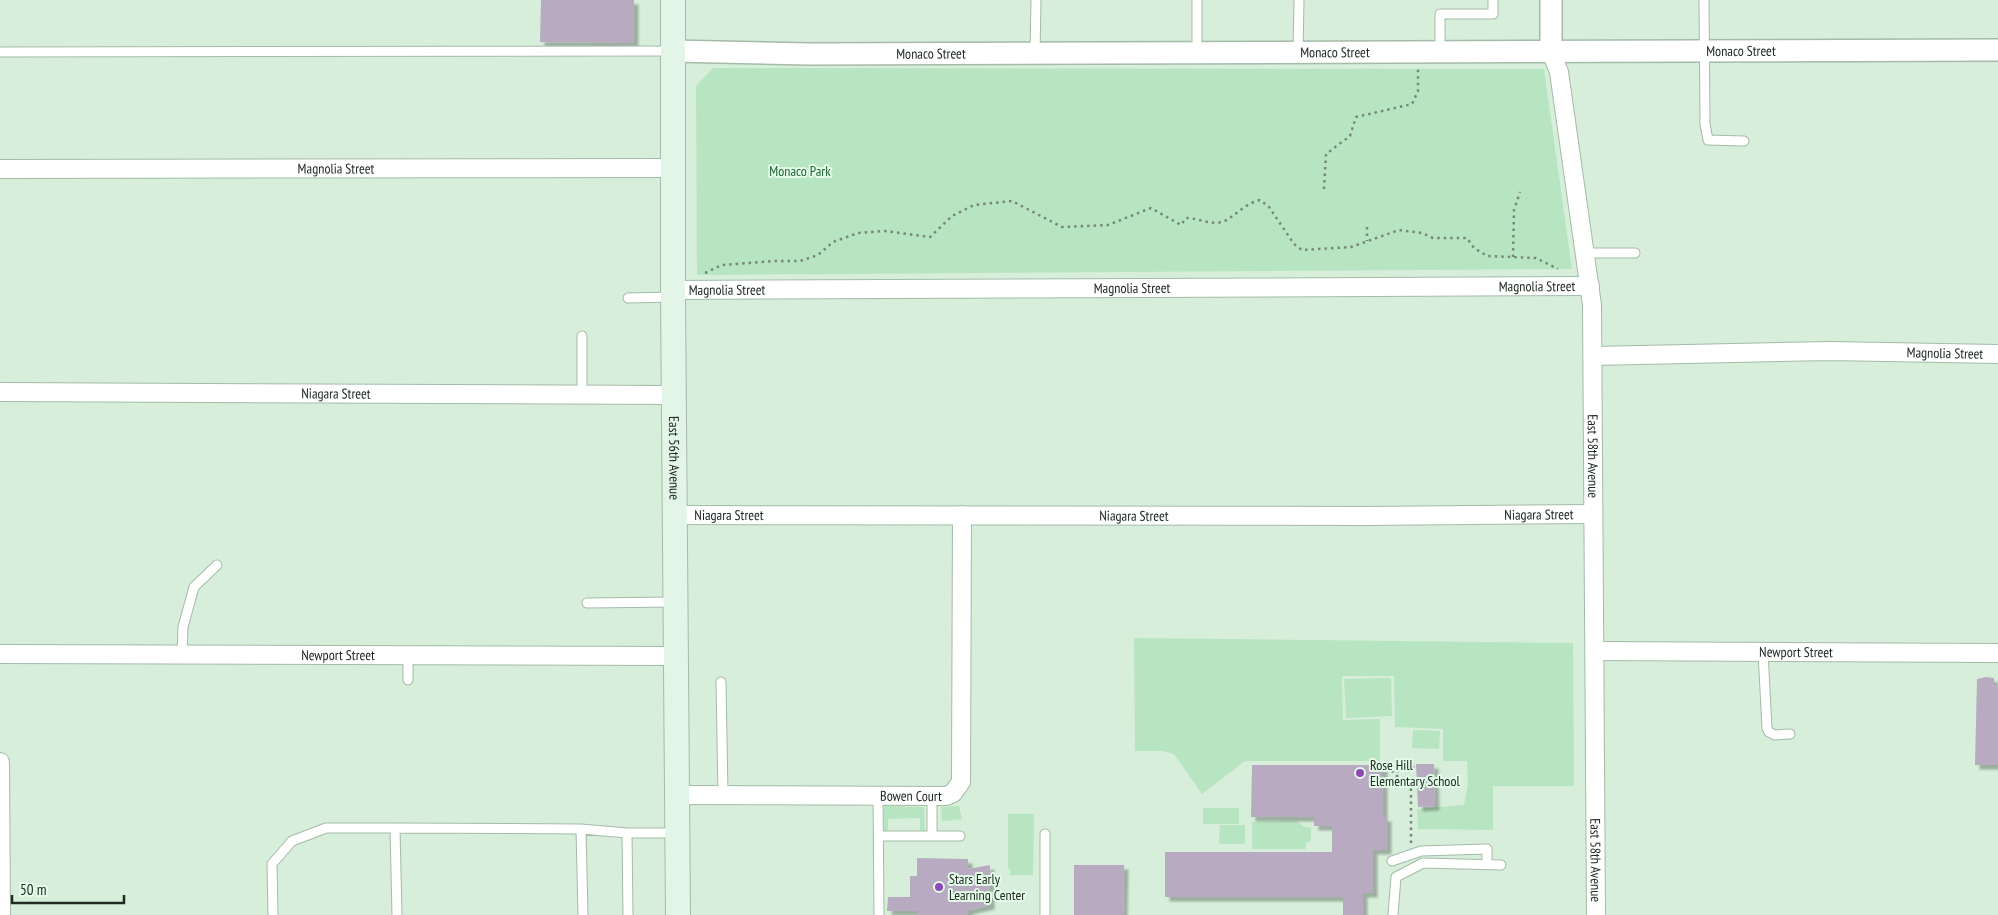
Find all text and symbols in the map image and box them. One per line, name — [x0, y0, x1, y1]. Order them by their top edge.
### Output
street label: Monaco Street — [1706, 42, 1776, 60]
street label: Monaco Street — [1300, 43, 1370, 61]
street label: Monaco Street — [896, 44, 966, 63]
street label: Magnolia Street — [298, 159, 375, 178]
park label: Monaco Park — [769, 162, 831, 180]
street label: Magnolia Street — [1499, 277, 1576, 295]
street label: Magnolia Street — [1094, 279, 1171, 297]
street label: Magnolia Street — [689, 281, 766, 299]
street label: Magnolia Street — [1906, 343, 1984, 363]
street label: Niagara Street — [301, 384, 371, 403]
street label: East 58th Avenue — [1584, 414, 1602, 498]
street label: East 56th Avenue — [665, 416, 684, 500]
street label: Niagara Street — [1504, 505, 1574, 524]
street label: Niagara Street — [694, 506, 764, 524]
street label: Niagara Street — [1099, 507, 1169, 525]
street label: Newport Street — [1759, 643, 1833, 661]
street label: Newport Street — [301, 646, 375, 664]
place label: Rose Hill Elementary School — [1370, 756, 1460, 790]
marker: Rose Hill Elementary School — [1354, 767, 1366, 779]
street label: Bowen Court — [880, 787, 942, 805]
street label: East 58th Avenue — [1586, 818, 1605, 902]
place label: Stars Early Learning Center — [949, 870, 1025, 904]
scale bar — [12, 872, 125, 904]
text: 50 m — [20, 880, 46, 899]
marker: Stars Early Learning Center — [933, 881, 945, 893]

